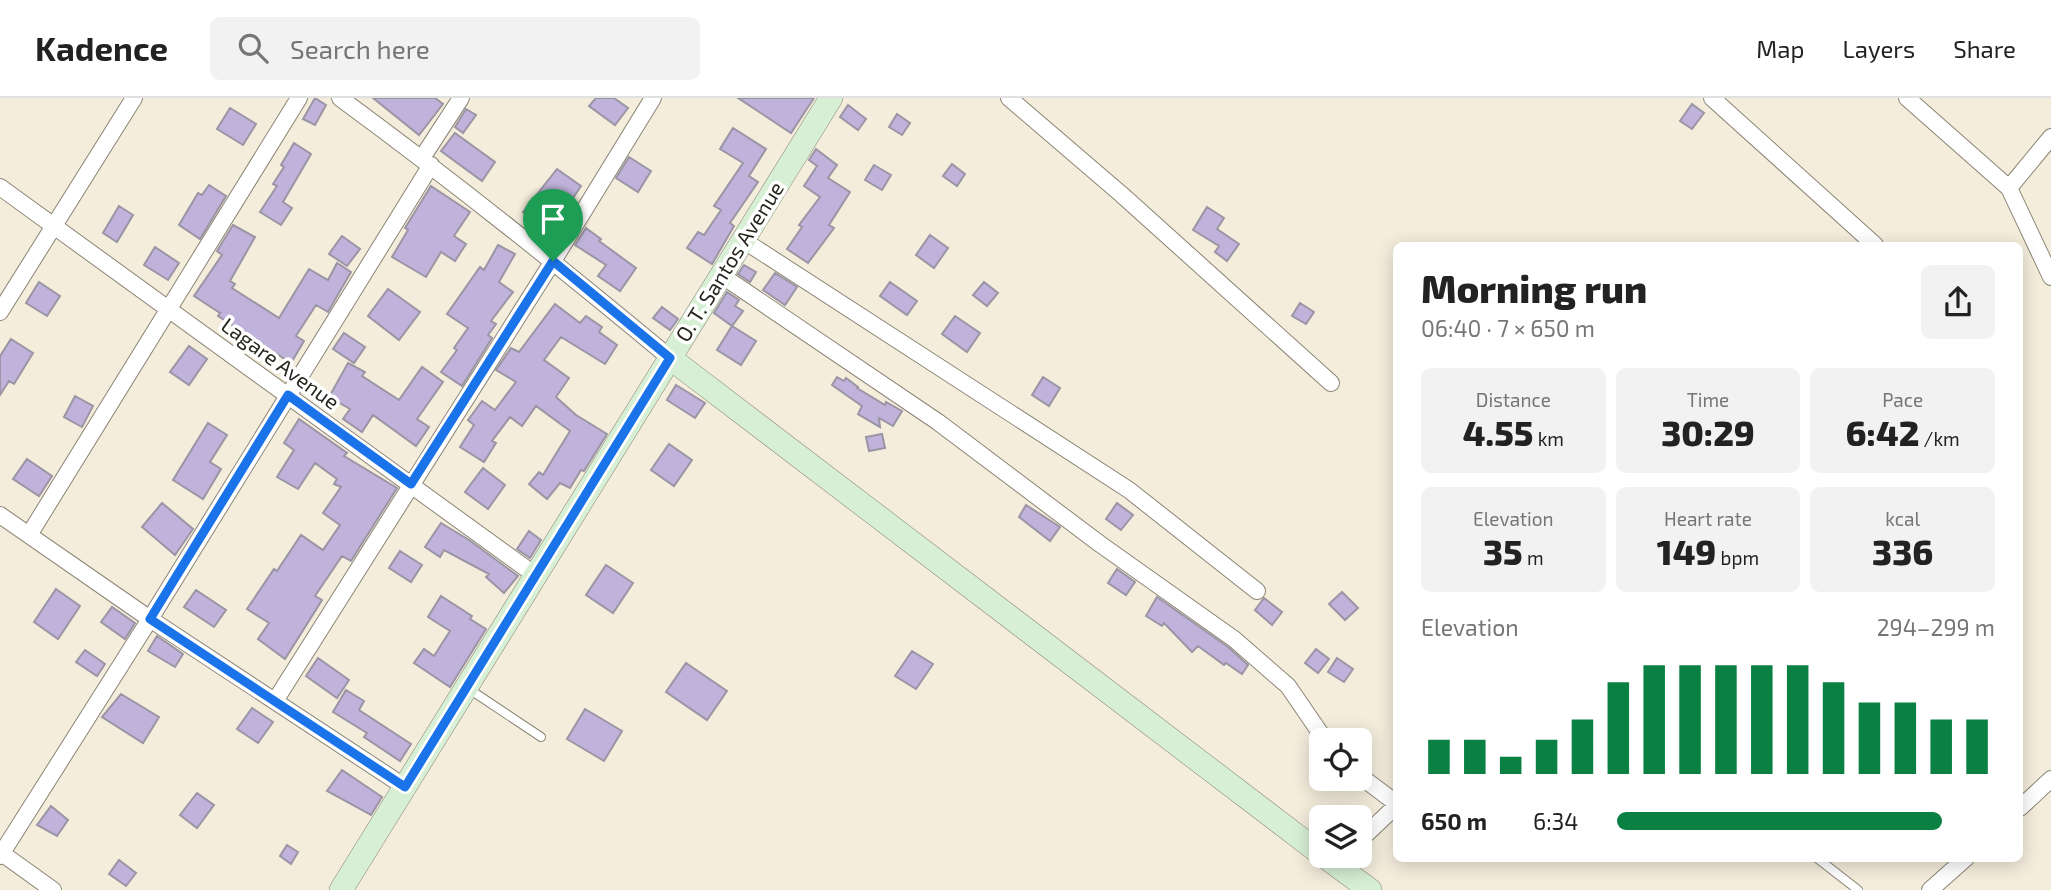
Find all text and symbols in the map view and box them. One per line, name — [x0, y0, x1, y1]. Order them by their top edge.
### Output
search box — [210, 17, 700, 80]
text: Kadence — [35, 28, 168, 68]
icon: search — [234, 29, 272, 67]
text: Search here — [290, 33, 430, 64]
text: Map — [1756, 34, 1804, 63]
text: Layers — [1842, 34, 1915, 63]
text: Share — [1953, 34, 2016, 63]
street label: O. T. Santos Avenue — [669, 177, 788, 346]
pin — [523, 189, 583, 261]
icon: arrive — [534, 200, 572, 238]
text: Morning run — [1421, 265, 1647, 311]
button: share — [1921, 265, 1995, 339]
street label: Lagare Avenue — [217, 312, 345, 414]
text: 06:40 · 7 × 650 m — [1421, 314, 1595, 342]
text: Distance — [1476, 388, 1551, 411]
text: Time — [1687, 388, 1729, 411]
text: Pace — [1882, 388, 1923, 411]
text: 4.55 — [1463, 411, 1533, 453]
text: 30:29 — [1661, 411, 1755, 453]
text: 6:42 — [1846, 411, 1919, 453]
text: km — [1533, 427, 1564, 450]
text: /km — [1919, 427, 1960, 450]
text: Elevation — [1473, 507, 1554, 530]
text: Heart rate — [1664, 507, 1752, 530]
text: kcal — [1885, 507, 1920, 530]
text: 35 — [1483, 530, 1523, 572]
text: 149 — [1657, 530, 1716, 572]
text: 336 — [1872, 530, 1933, 572]
text: m — [1523, 546, 1544, 569]
text: bpm — [1716, 546, 1759, 569]
text: Elevation — [1421, 613, 1519, 641]
text: 294–299 m — [1877, 613, 1995, 641]
map controls — [1309, 728, 1372, 868]
button: locate — [1309, 728, 1372, 791]
button: layers — [1309, 805, 1372, 868]
text: 650 m — [1421, 807, 1487, 835]
text: 6:34 — [1533, 807, 1579, 835]

